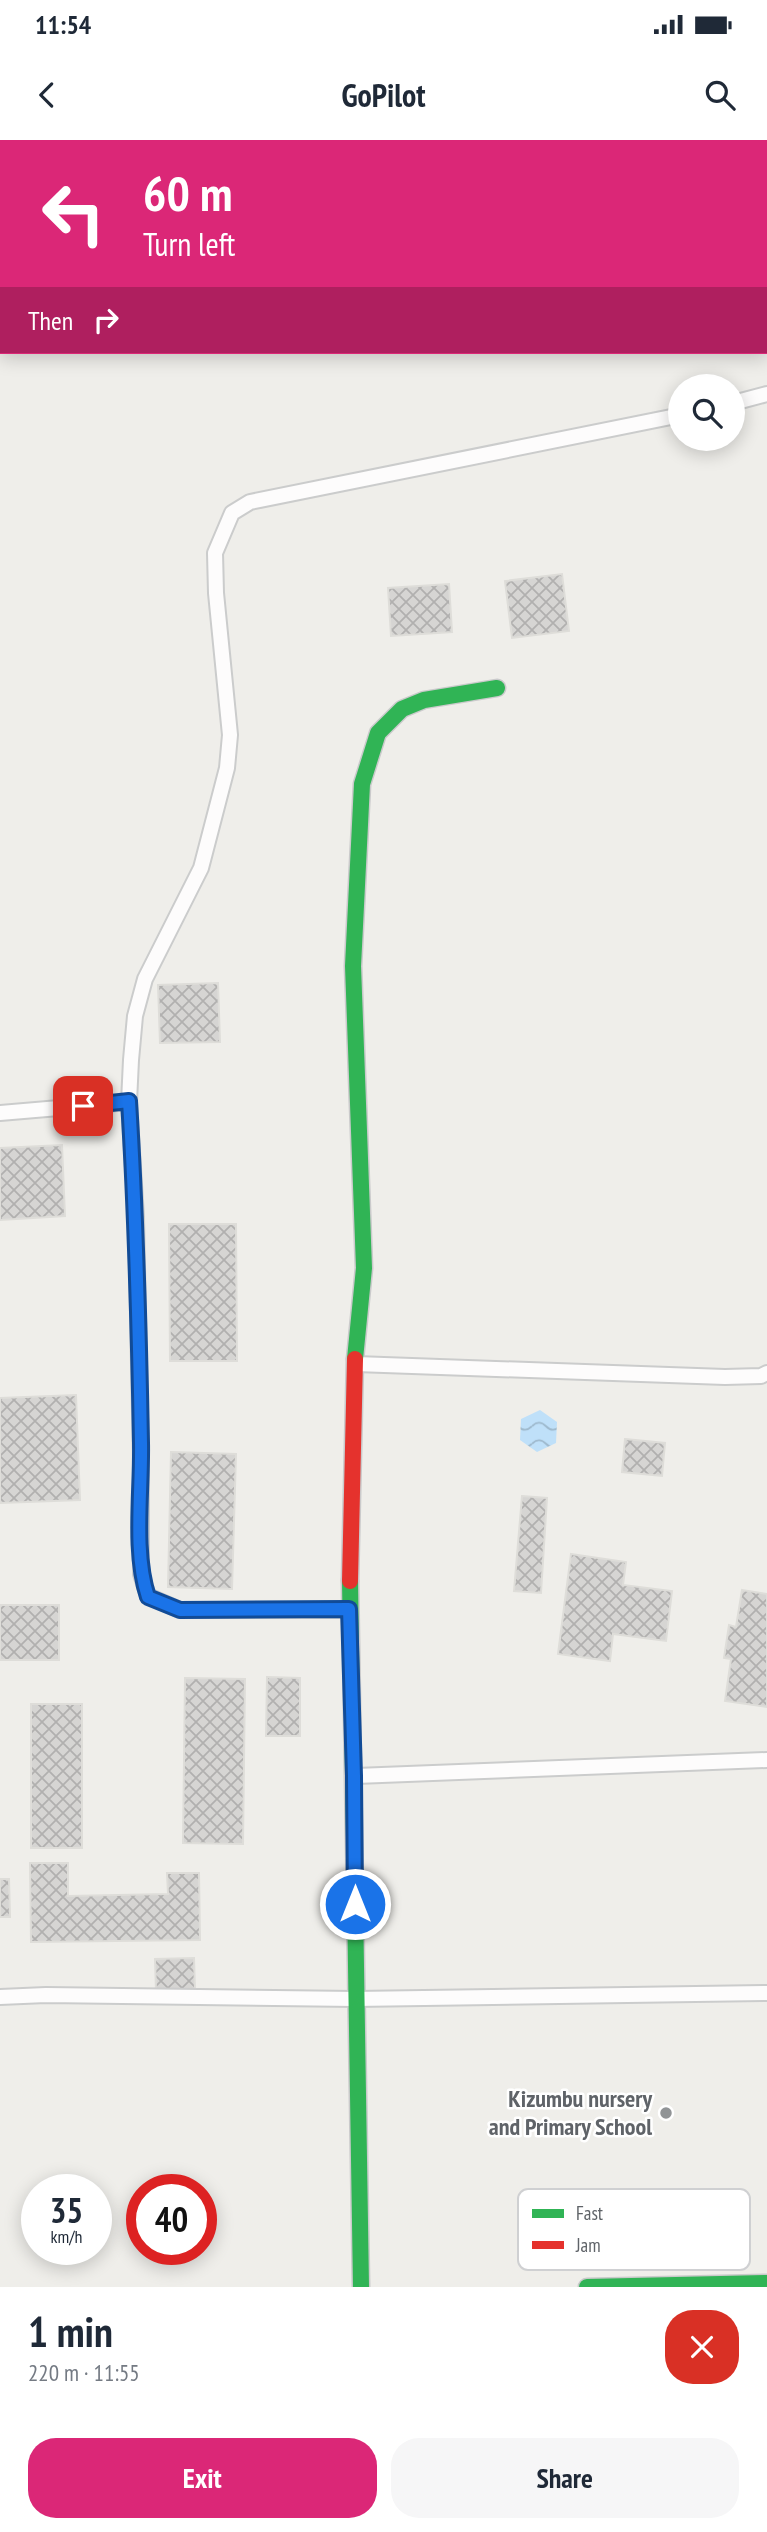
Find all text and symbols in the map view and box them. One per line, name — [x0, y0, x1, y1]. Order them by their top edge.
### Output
text: 11:54 — [35, 8, 91, 41]
text: GoPilot — [341, 74, 426, 116]
icon: back — [28, 76, 66, 114]
icon: search — [701, 76, 739, 114]
text: 60 m — [143, 161, 232, 225]
icon: left — [28, 168, 119, 259]
text: Turn left — [143, 223, 235, 265]
icon: right — [87, 301, 125, 339]
text: Then — [28, 304, 73, 337]
map controls — [668, 374, 745, 451]
button: search — [668, 374, 745, 451]
pin — [53, 1076, 113, 1136]
icon: arrive — [64, 1087, 102, 1125]
position arrow — [318, 1867, 392, 1941]
place label: Kizumbu nursery and Primary School — [489, 2083, 652, 2142]
marker: Kizumbu nursery and Primary School — [658, 2105, 674, 2121]
speed limit sign: 40 — [126, 2174, 217, 2265]
text: 35 — [50, 2187, 83, 2233]
legend — [518, 2189, 750, 2270]
text: Fast — [576, 2201, 604, 2225]
text: km/h — [51, 2225, 82, 2248]
text: Jam — [575, 2233, 601, 2257]
text: 1 min — [28, 2304, 113, 2359]
button: close — [665, 2310, 739, 2384]
text: 220 m · 11:55 — [28, 2358, 140, 2387]
button: Exit — [28, 2438, 377, 2518]
button: Share — [391, 2438, 739, 2518]

